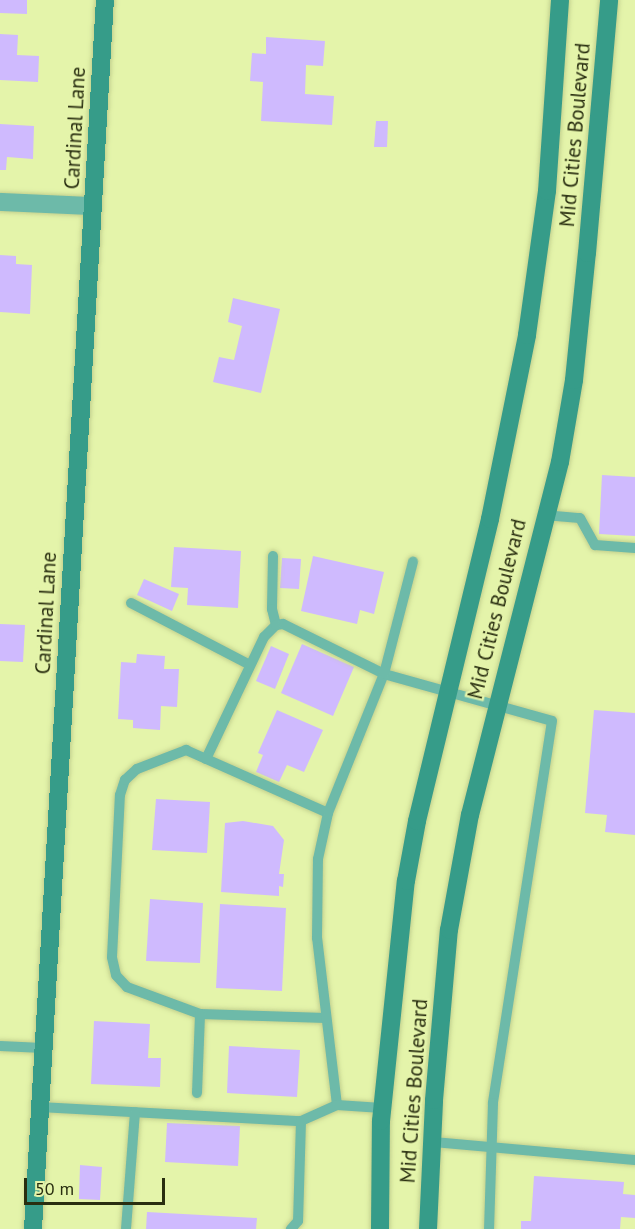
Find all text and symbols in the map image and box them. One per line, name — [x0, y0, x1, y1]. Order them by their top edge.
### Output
street label: Mid Cities Boulevard — [554, 42, 596, 228]
street label: Cardinal Lane — [59, 66, 91, 190]
street label: Mid Cities Boulevard — [462, 516, 532, 702]
street label: Cardinal Lane — [30, 551, 62, 675]
street label: Mid Cities Boulevard — [395, 998, 433, 1184]
scale bar — [27, 1166, 168, 1204]
text: 50 m — [35, 1177, 74, 1200]

